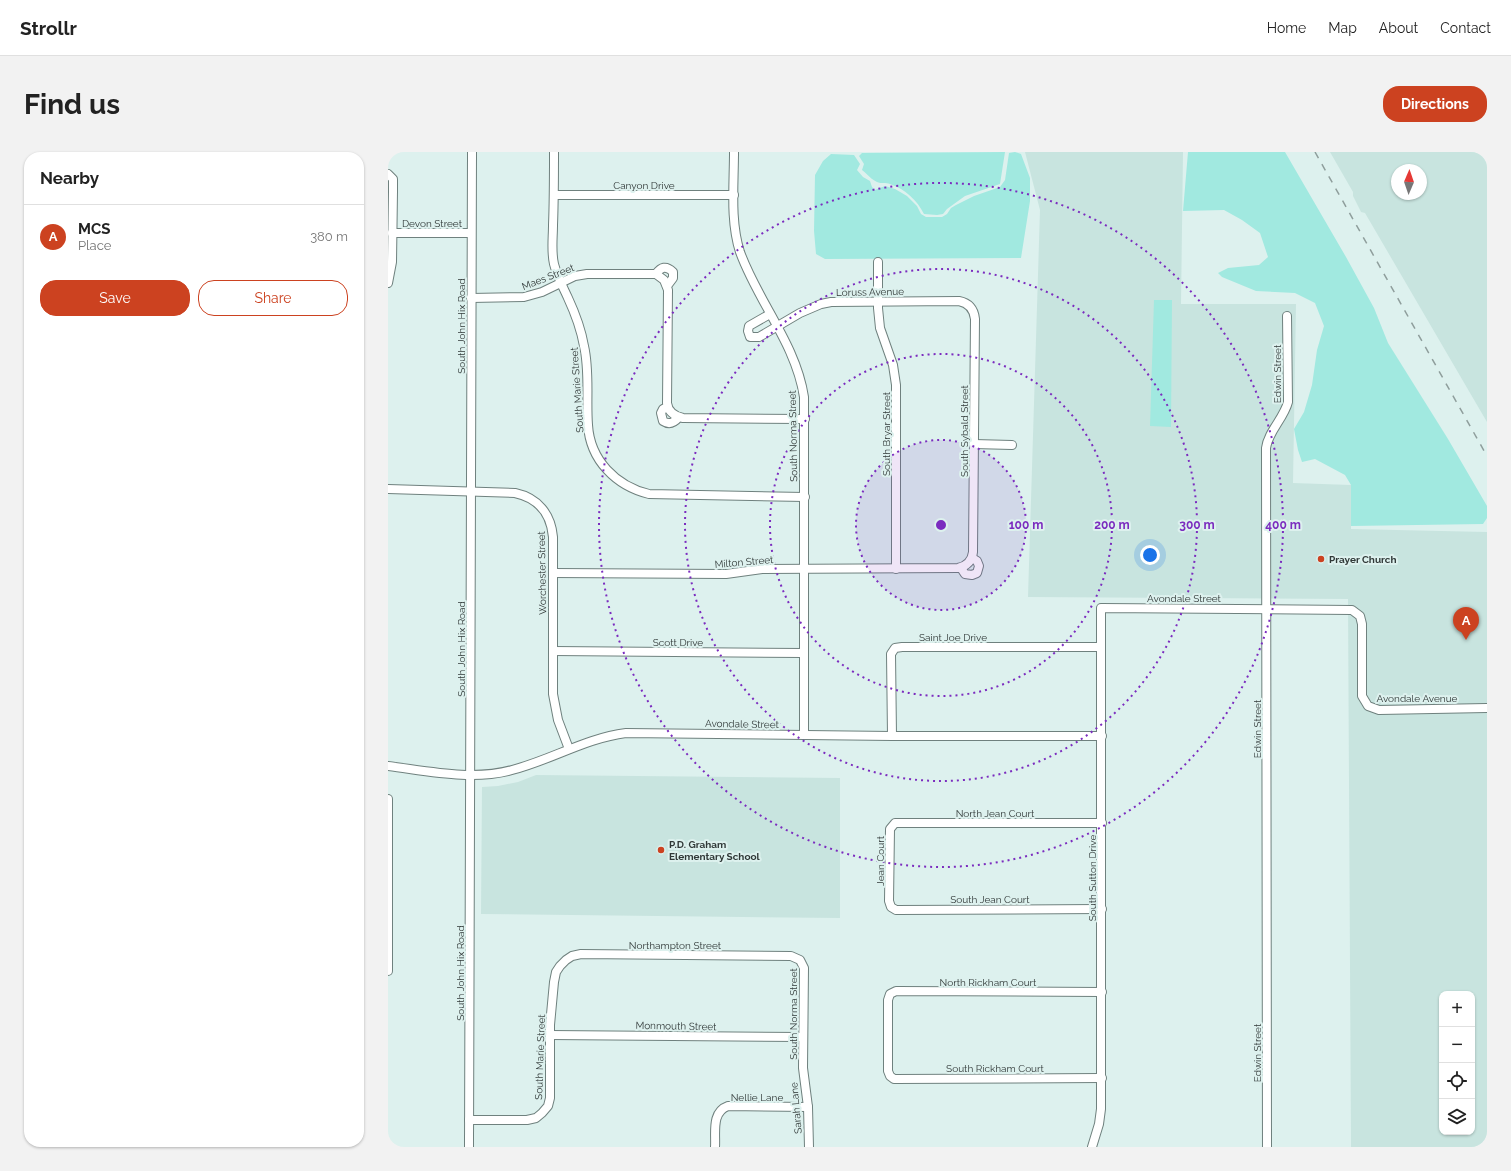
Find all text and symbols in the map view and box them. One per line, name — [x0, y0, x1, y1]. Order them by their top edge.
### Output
text: Strollr — [20, 17, 77, 39]
text: Home — [1267, 20, 1306, 36]
text: Map — [1328, 20, 1357, 36]
text: About — [1379, 20, 1418, 36]
text: Contact — [1440, 20, 1491, 36]
button: Directions — [1383, 86, 1487, 122]
text: Find us — [24, 88, 120, 121]
north arrow — [1391, 164, 1427, 200]
text: Nearby — [40, 168, 99, 188]
street label: Canyon Drive — [613, 180, 675, 191]
street label: Devon Street — [402, 218, 463, 229]
text: MCS — [78, 220, 110, 238]
text: A — [49, 229, 57, 244]
text: 380 m — [310, 229, 348, 244]
text: Place — [78, 238, 111, 253]
street label: Maes Street — [520, 262, 576, 292]
street label: South John Hix Road — [456, 278, 467, 374]
button: Save — [40, 280, 190, 316]
button: Share — [198, 280, 348, 316]
street label: Loruss Avenue — [836, 286, 904, 298]
street label: Edwin Street — [1272, 344, 1283, 403]
street label: South Marie Street — [568, 346, 585, 433]
street label: South Sybald Street — [959, 384, 970, 477]
street label: South Norma Street — [787, 389, 799, 482]
street label: South Bryar Street — [881, 391, 892, 476]
centre of rings — [934, 518, 948, 532]
text: 100 m — [1009, 518, 1043, 532]
text: 200 m — [1094, 518, 1130, 532]
text: 300 m — [1179, 518, 1215, 532]
text: 400 m — [1265, 518, 1301, 532]
street label: Worchester Street — [536, 530, 548, 615]
your location — [1140, 545, 1160, 565]
street label: Milton Street — [714, 554, 775, 570]
marker: Prayer Church — [1316, 554, 1326, 564]
place label: Prayer Church — [1329, 554, 1397, 565]
street label: Avondale Street — [1147, 593, 1222, 604]
street label: South John Hix Road — [456, 601, 467, 697]
pin: A — [1453, 607, 1479, 640]
street label: Saint Joe Drive — [919, 632, 987, 643]
street label: Scott Drive — [653, 637, 703, 648]
street label: Avondale Avenue — [1377, 693, 1458, 704]
street label: Edwin Street — [1252, 699, 1263, 758]
street label: Avondale Street — [705, 718, 780, 730]
street label: North Jean Court — [956, 808, 1035, 819]
street label: Jean Court — [875, 835, 886, 886]
street label: South Sutton Drive — [1087, 835, 1098, 921]
place label: P.D. Graham Elementary School — [669, 839, 761, 862]
marker: P.D. Graham Elementary School — [656, 845, 666, 855]
street label: South Jean Court — [950, 894, 1030, 905]
street label: South John Hix Road — [455, 925, 466, 1021]
street label: Northampton Street — [629, 940, 722, 951]
street label: South Norma Street — [788, 968, 799, 1060]
street label: North Rickham Court — [940, 977, 1037, 988]
map controls — [1439, 991, 1475, 1135]
button: + — [1439, 991, 1475, 1027]
street label: South Marie Street — [533, 1013, 547, 1100]
street label: Monmouth Street — [635, 1020, 717, 1032]
street label: Edwin Street — [1252, 1023, 1263, 1082]
button: − — [1439, 1027, 1475, 1063]
street label: South Rickham Court — [946, 1063, 1045, 1074]
button: locate — [1439, 1063, 1475, 1099]
street label: Sarah Lane — [788, 1082, 804, 1134]
street label: Nellie Lane — [731, 1092, 783, 1103]
button: layers — [1439, 1099, 1475, 1135]

